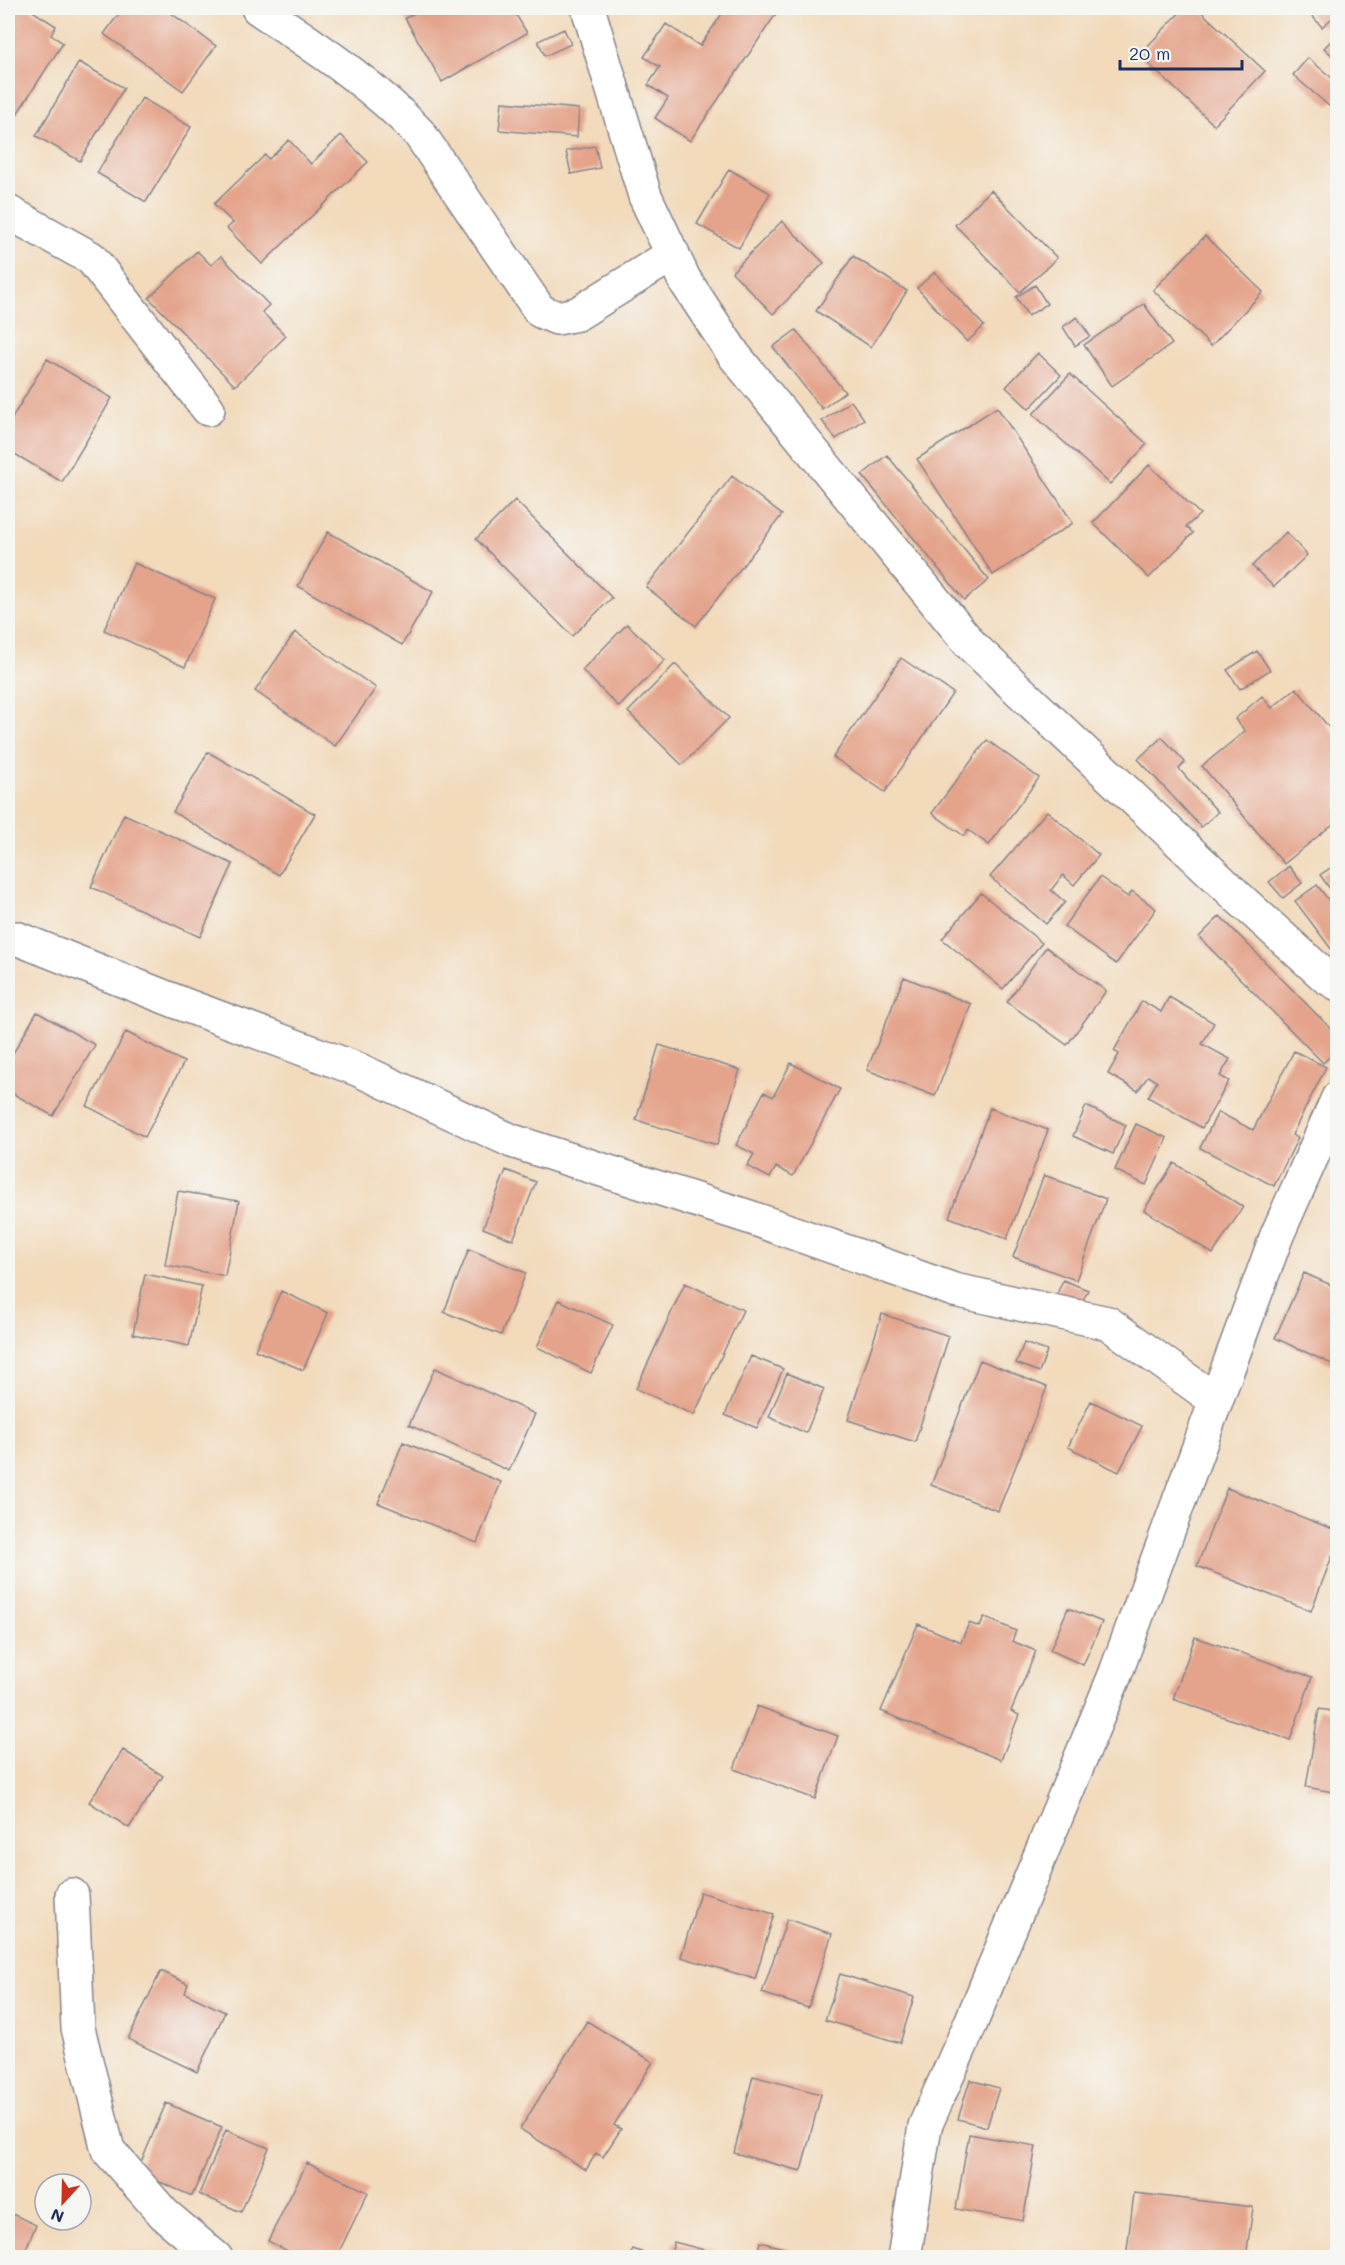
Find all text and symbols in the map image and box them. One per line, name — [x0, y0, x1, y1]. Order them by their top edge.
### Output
scale bar — [1120, 33, 1242, 71]
text: 20 m — [1129, 41, 1170, 65]
north arrow — [33, 2172, 93, 2232]
text: N — [48, 2204, 67, 2228]

